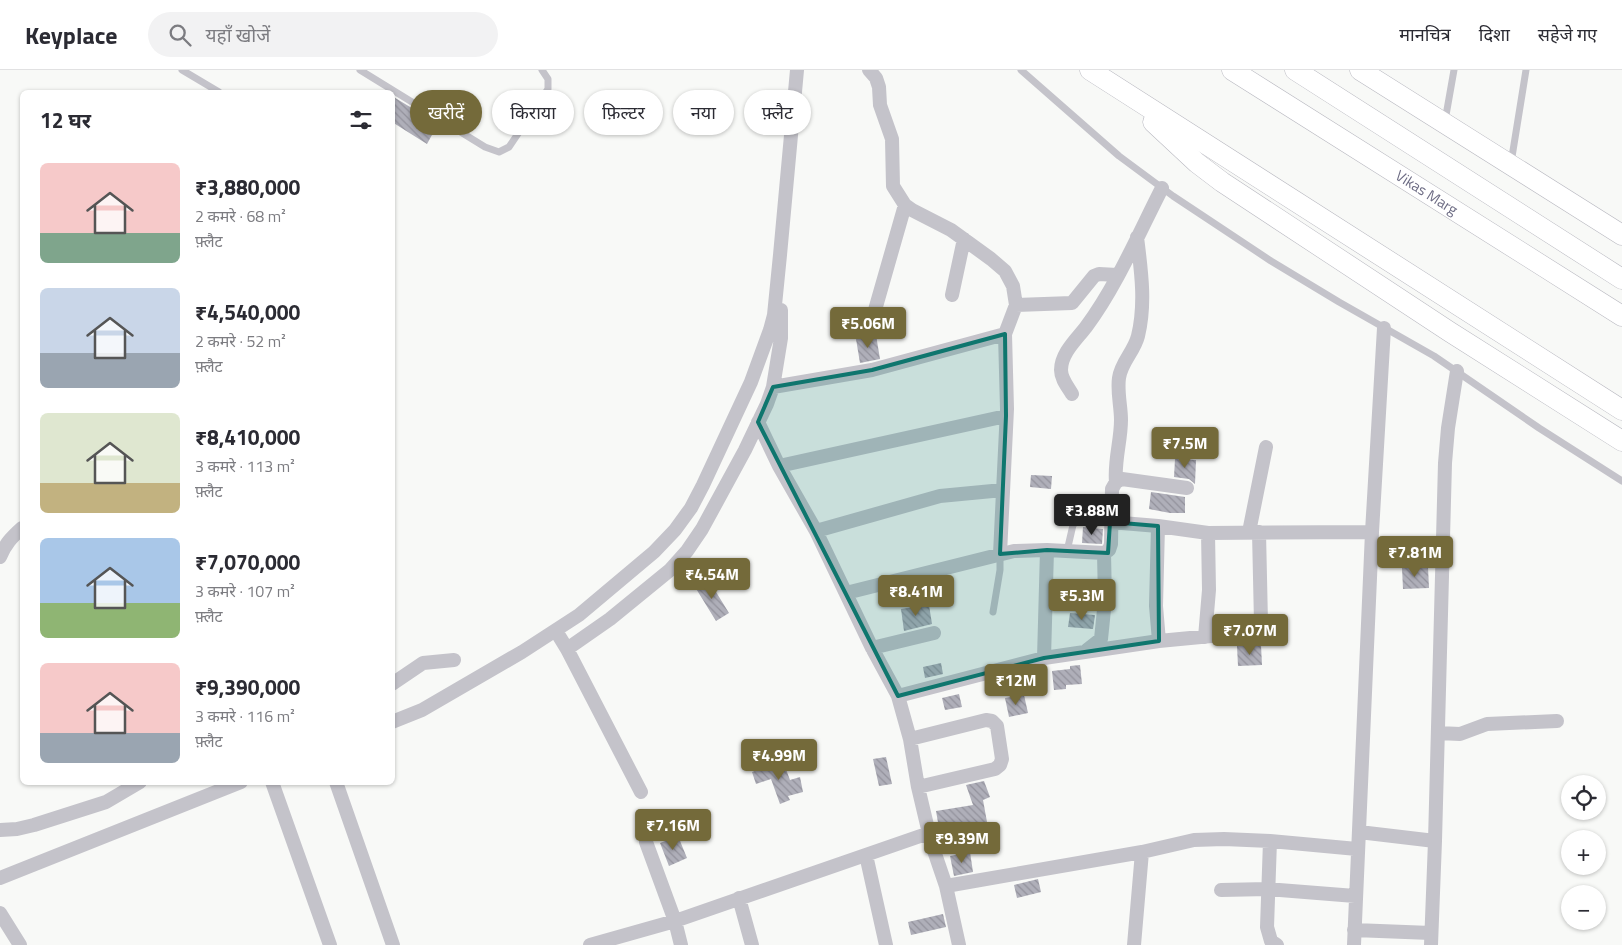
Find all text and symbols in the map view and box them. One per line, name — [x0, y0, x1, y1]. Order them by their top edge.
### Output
search box — [148, 12, 498, 57]
text: Keyplace — [25, 17, 118, 53]
text: यहाँ खोजें — [206, 20, 270, 49]
icon: search — [166, 21, 194, 49]
text: मानचित्र — [1399, 21, 1451, 48]
text: दिशा — [1479, 21, 1510, 48]
text: सहेजे गए — [1538, 21, 1597, 48]
chip: खरीदें — [410, 90, 482, 135]
chip: किराया — [492, 90, 574, 135]
chip: फ़िल्टर — [584, 90, 663, 135]
chip: नया — [673, 90, 734, 135]
chip: फ़्लैट — [744, 90, 811, 135]
text: 12 घर — [40, 104, 91, 136]
icon: filters — [347, 106, 375, 134]
street label: Vikas Marg — [1391, 164, 1463, 221]
text: ₹3,880,000 — [195, 171, 300, 203]
icon: home — [80, 183, 140, 243]
text: 2 कमरे · 68 m² — [195, 204, 286, 228]
text: फ़्लैट — [195, 229, 223, 253]
text: ₹4,540,000 — [195, 296, 300, 328]
pin: ₹5.06M — [827, 306, 909, 349]
icon: home — [80, 308, 140, 368]
text: ₹5.06M — [841, 311, 895, 335]
text: 2 कमरे · 52 m² — [195, 329, 286, 353]
text: फ़्लैट — [195, 354, 223, 378]
text: ₹8,410,000 — [195, 421, 300, 453]
pin: ₹7.5M — [1150, 426, 1220, 469]
text: ₹7.5M — [1163, 431, 1207, 455]
icon: home — [80, 433, 140, 493]
text: 3 कमरे · 113 m² — [195, 454, 295, 478]
text: फ़्लैट — [195, 479, 223, 503]
pin: ₹3.88M — [1051, 494, 1133, 536]
text: ₹3.88M — [1065, 498, 1119, 522]
pin: ₹7.81M — [1374, 536, 1456, 578]
text: ₹7.81M — [1388, 540, 1442, 564]
text: ₹7,070,000 — [195, 546, 300, 578]
icon: home — [80, 558, 140, 618]
pin: ₹4.54M — [671, 558, 753, 600]
text: ₹4.54M — [685, 562, 739, 586]
pin: ₹8.41M — [875, 574, 957, 617]
pin: ₹5.3M — [1047, 578, 1117, 621]
text: 3 कमरे · 107 m² — [195, 579, 295, 603]
text: ₹8.41M — [889, 579, 943, 603]
text: ₹5.3M — [1060, 583, 1104, 607]
text: फ़्लैट — [195, 604, 223, 628]
pin: ₹7.07M — [1209, 614, 1291, 656]
text: ₹7.07M — [1223, 618, 1277, 642]
pin: ₹12M — [986, 664, 1046, 706]
text: ₹12M — [996, 668, 1036, 692]
text: ₹9,390,000 — [195, 671, 300, 703]
icon: home — [80, 683, 140, 743]
text: 3 कमरे · 116 m² — [195, 704, 295, 728]
text: फ़्लैट — [195, 729, 223, 753]
pin: ₹4.99M — [738, 738, 820, 781]
text: ₹4.99M — [752, 743, 806, 767]
map controls — [1561, 775, 1606, 930]
button: locate — [1561, 775, 1606, 820]
pin: ₹7.16M — [632, 808, 714, 851]
text: ₹7.16M — [646, 813, 700, 837]
pin: ₹9.39M — [921, 822, 1003, 864]
text: ₹9.39M — [935, 826, 989, 850]
button: + — [1561, 830, 1606, 875]
button: − — [1561, 885, 1606, 930]

